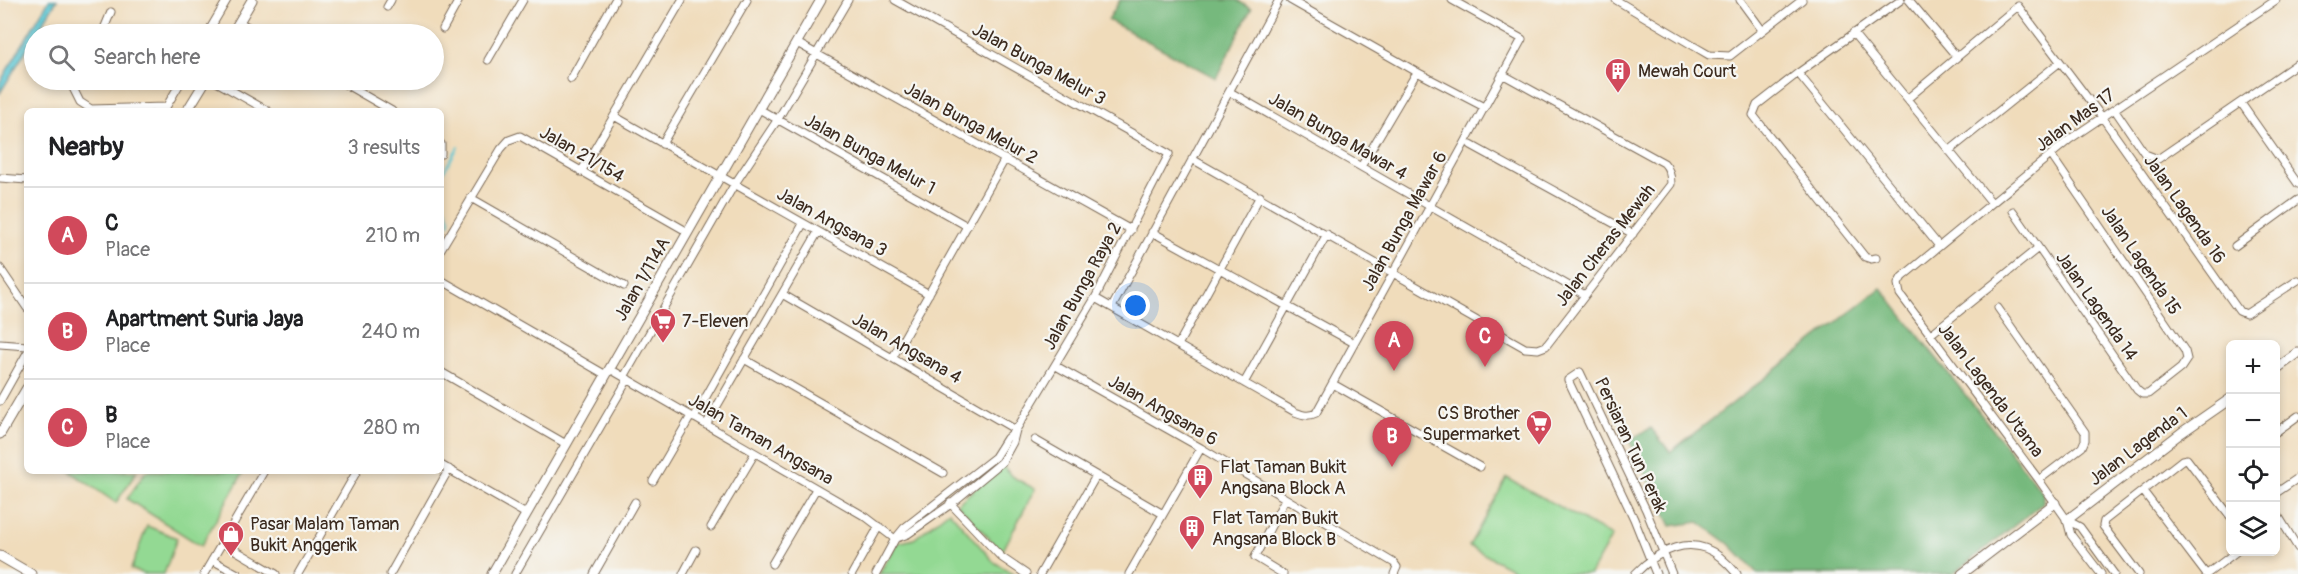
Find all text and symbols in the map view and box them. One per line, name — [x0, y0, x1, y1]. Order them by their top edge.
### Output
street label: Jalan Bunga Melur 3 — [968, 18, 1110, 111]
search box — [24, 24, 444, 90]
icon: search — [45, 41, 78, 74]
text: Search here — [93, 43, 200, 71]
building icon: Mewah Court — [1603, 56, 1633, 94]
place label: Mewah Court — [1638, 60, 1737, 83]
street label: Jalan Bunga Melur 2 — [900, 77, 1042, 170]
street label: Jalan Mas 17 — [2031, 83, 2120, 157]
street label: Jalan Bunga Mawar 4 — [1264, 87, 1412, 186]
street label: Jalan Bunga Melur 1 — [800, 109, 939, 200]
street label: Jalan 21/154 — [535, 121, 629, 188]
text: Nearby — [48, 131, 124, 163]
text: 3 results — [348, 135, 420, 160]
street label: Jalan Bunga Mawar 6 — [1356, 147, 1452, 295]
street label: Jalan Lagenda 16 — [2138, 150, 2231, 268]
street label: Jalan Cheras Mewah — [1550, 179, 1660, 311]
street label: Jalan Angsana 3 — [773, 183, 891, 262]
street label: Jalan Lagenda 15 — [2095, 201, 2186, 320]
text: C — [105, 209, 119, 237]
street label: Jalan Bunga Raya 2 — [1038, 218, 1127, 354]
text: A — [61, 223, 74, 248]
text: 210 m — [365, 223, 420, 248]
street label: Jalan 1/114A — [609, 233, 676, 325]
text: Place — [105, 237, 150, 262]
street label: Jalan Lagenda 14 — [2050, 247, 2143, 366]
your location — [1121, 291, 1150, 320]
text: Apartment Suria Jaya — [105, 305, 304, 333]
supermarket icon: 7-Eleven — [648, 306, 678, 344]
street label: Jalan Angsana 4 — [848, 308, 966, 389]
place label: 7-Eleven — [682, 310, 749, 333]
pin: C — [1466, 318, 1504, 367]
text: B — [62, 319, 73, 344]
text: 240 m — [361, 319, 420, 344]
street label: Jalan Lagenda Utama — [1933, 319, 2049, 462]
pin: A — [1374, 322, 1414, 371]
text: Place — [105, 333, 150, 358]
map controls — [2226, 340, 2280, 556]
button: + — [2226, 340, 2280, 394]
street label: Jalan Angsana 6 — [1104, 370, 1222, 451]
street label: Persiaran Tun Perak — [1589, 374, 1672, 517]
street label: Jalan Taman Angsana — [684, 389, 837, 490]
button: − — [2226, 394, 2280, 448]
text: B — [105, 401, 117, 429]
place label: CS Brother Supermarket — [1422, 402, 1521, 446]
street label: Jalan Lagenda 1 — [2084, 402, 2192, 491]
supermarket icon: CS Brother Supermarket — [1524, 408, 1554, 446]
text: C — [61, 415, 74, 440]
text: 280 m — [363, 415, 420, 440]
pin: B — [1372, 418, 1412, 467]
text: Place — [105, 429, 150, 454]
button: locate — [2226, 448, 2280, 502]
place label: Flat Taman Bukit Angsana Block A — [1220, 456, 1347, 500]
building icon: Flat Taman Bukit Angsana Block A — [1185, 462, 1215, 500]
button: layers — [2226, 502, 2280, 556]
place label: Flat Taman Bukit Angsana Block B — [1212, 507, 1339, 551]
place label: Pasar Malam Taman Bukit Anggerik — [250, 513, 400, 557]
building icon: Flat Taman Bukit Angsana Block B — [1177, 513, 1207, 551]
shop icon: Pasar Malam Taman Bukit Anggerik — [216, 519, 246, 557]

